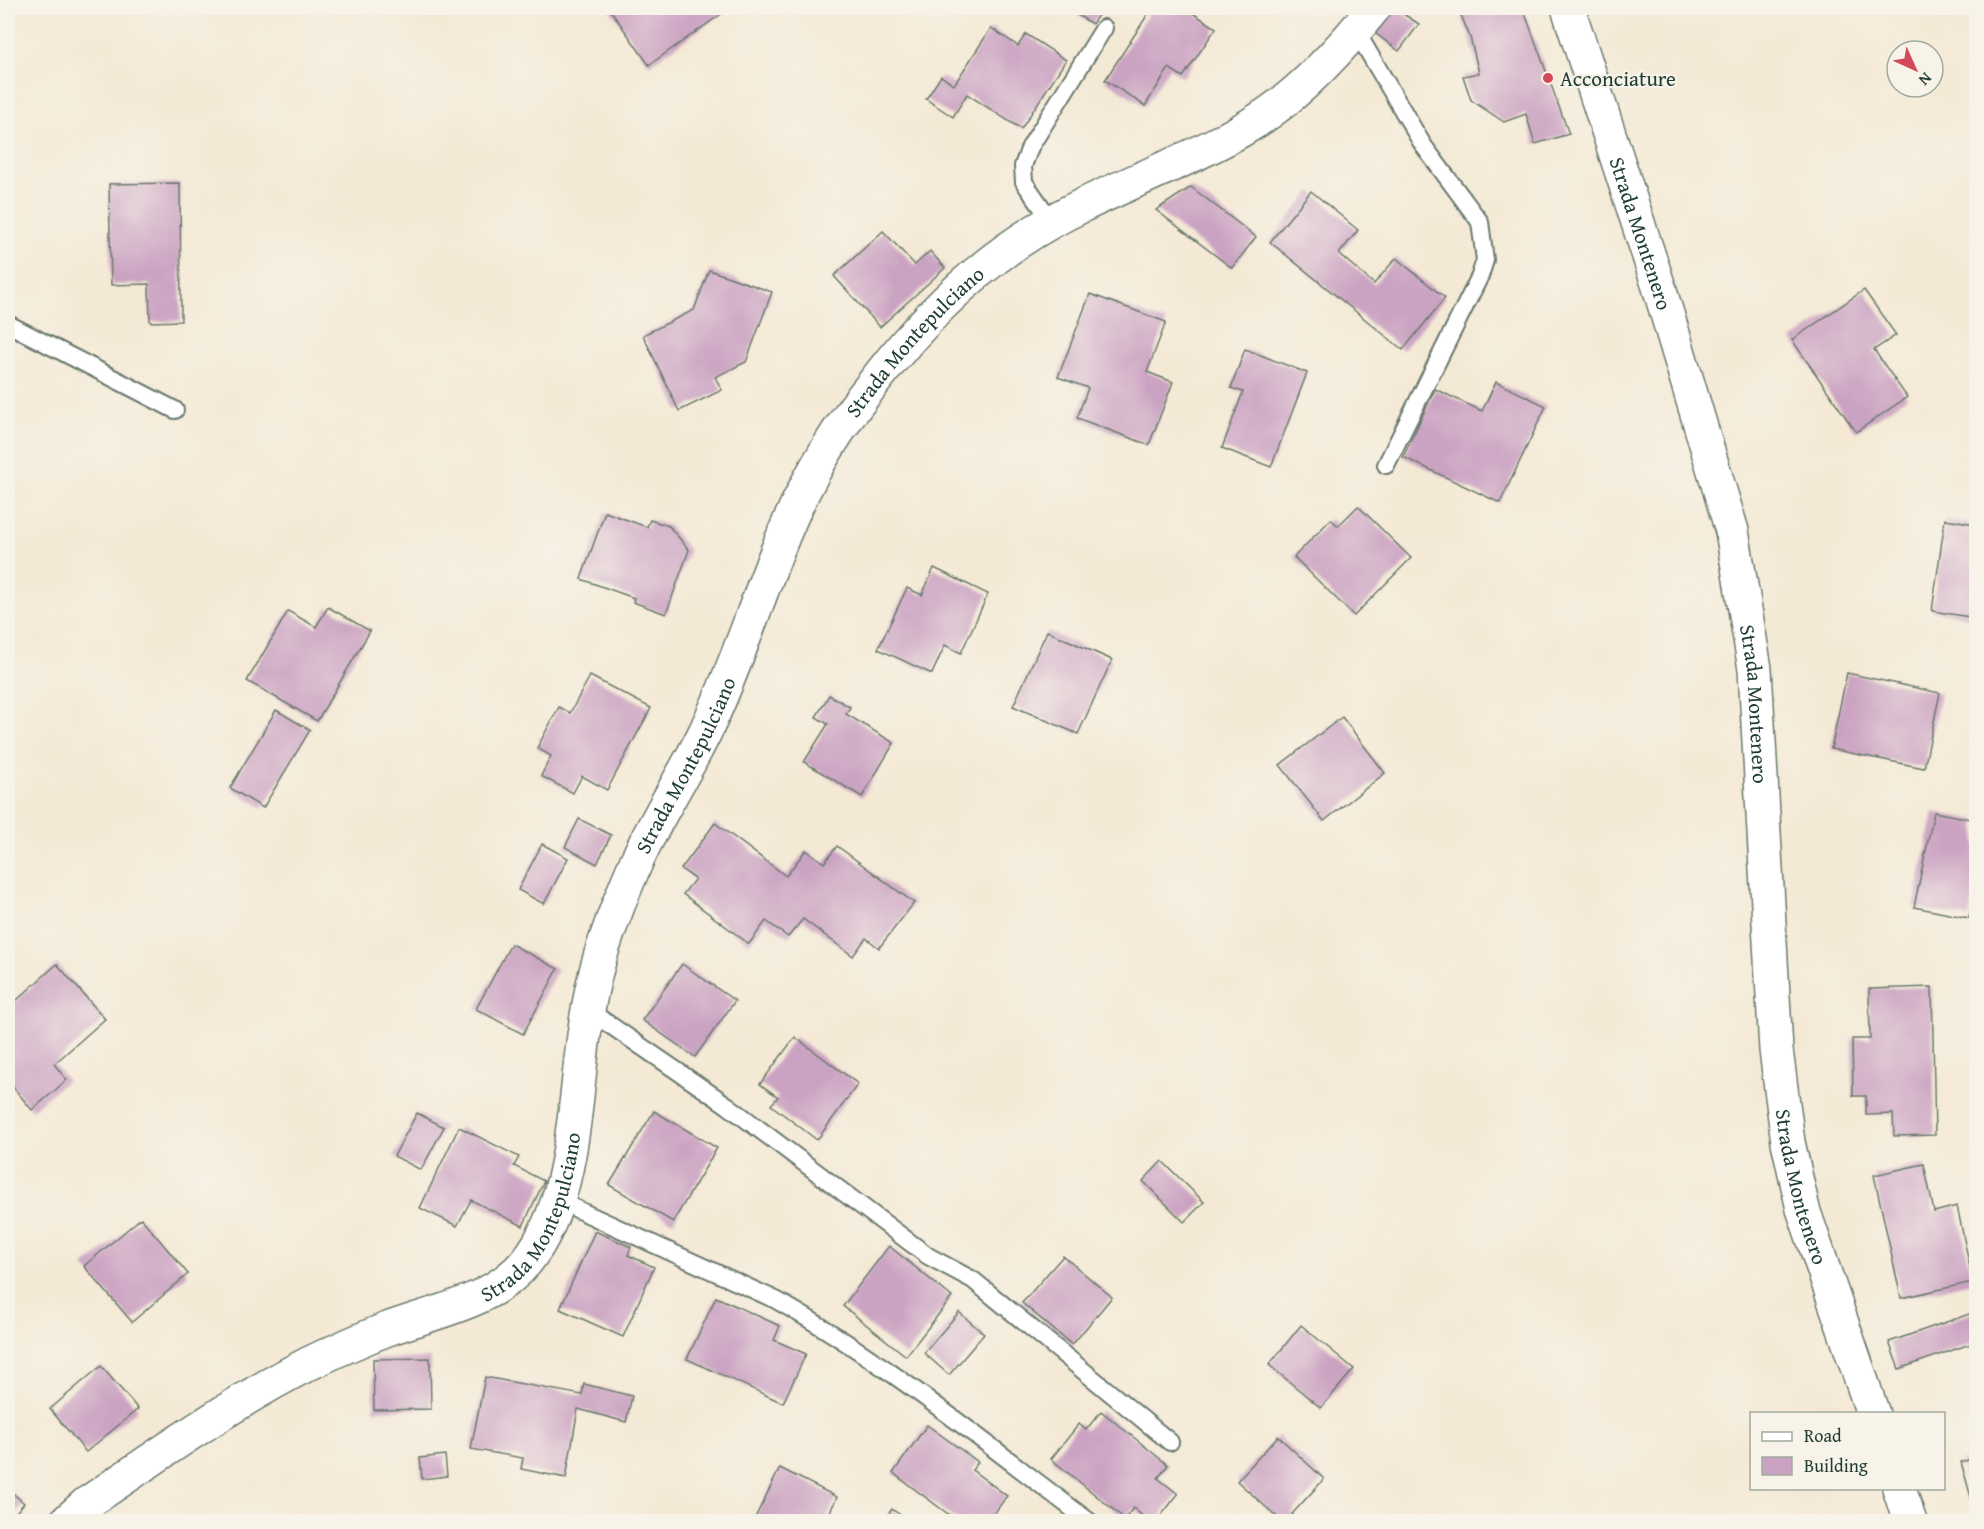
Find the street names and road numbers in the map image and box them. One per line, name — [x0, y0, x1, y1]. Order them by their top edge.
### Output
street label: Strada Montenero — [1602, 153, 1681, 314]
street label: Strada Montepulciano — [837, 258, 990, 423]
street label: Strada Montenero — [1732, 622, 1777, 784]
street label: Strada Montepulciano — [627, 672, 743, 859]
street label: Strada Montenero — [1768, 1107, 1836, 1269]
street label: Strada Montepulciano — [474, 1130, 588, 1309]

